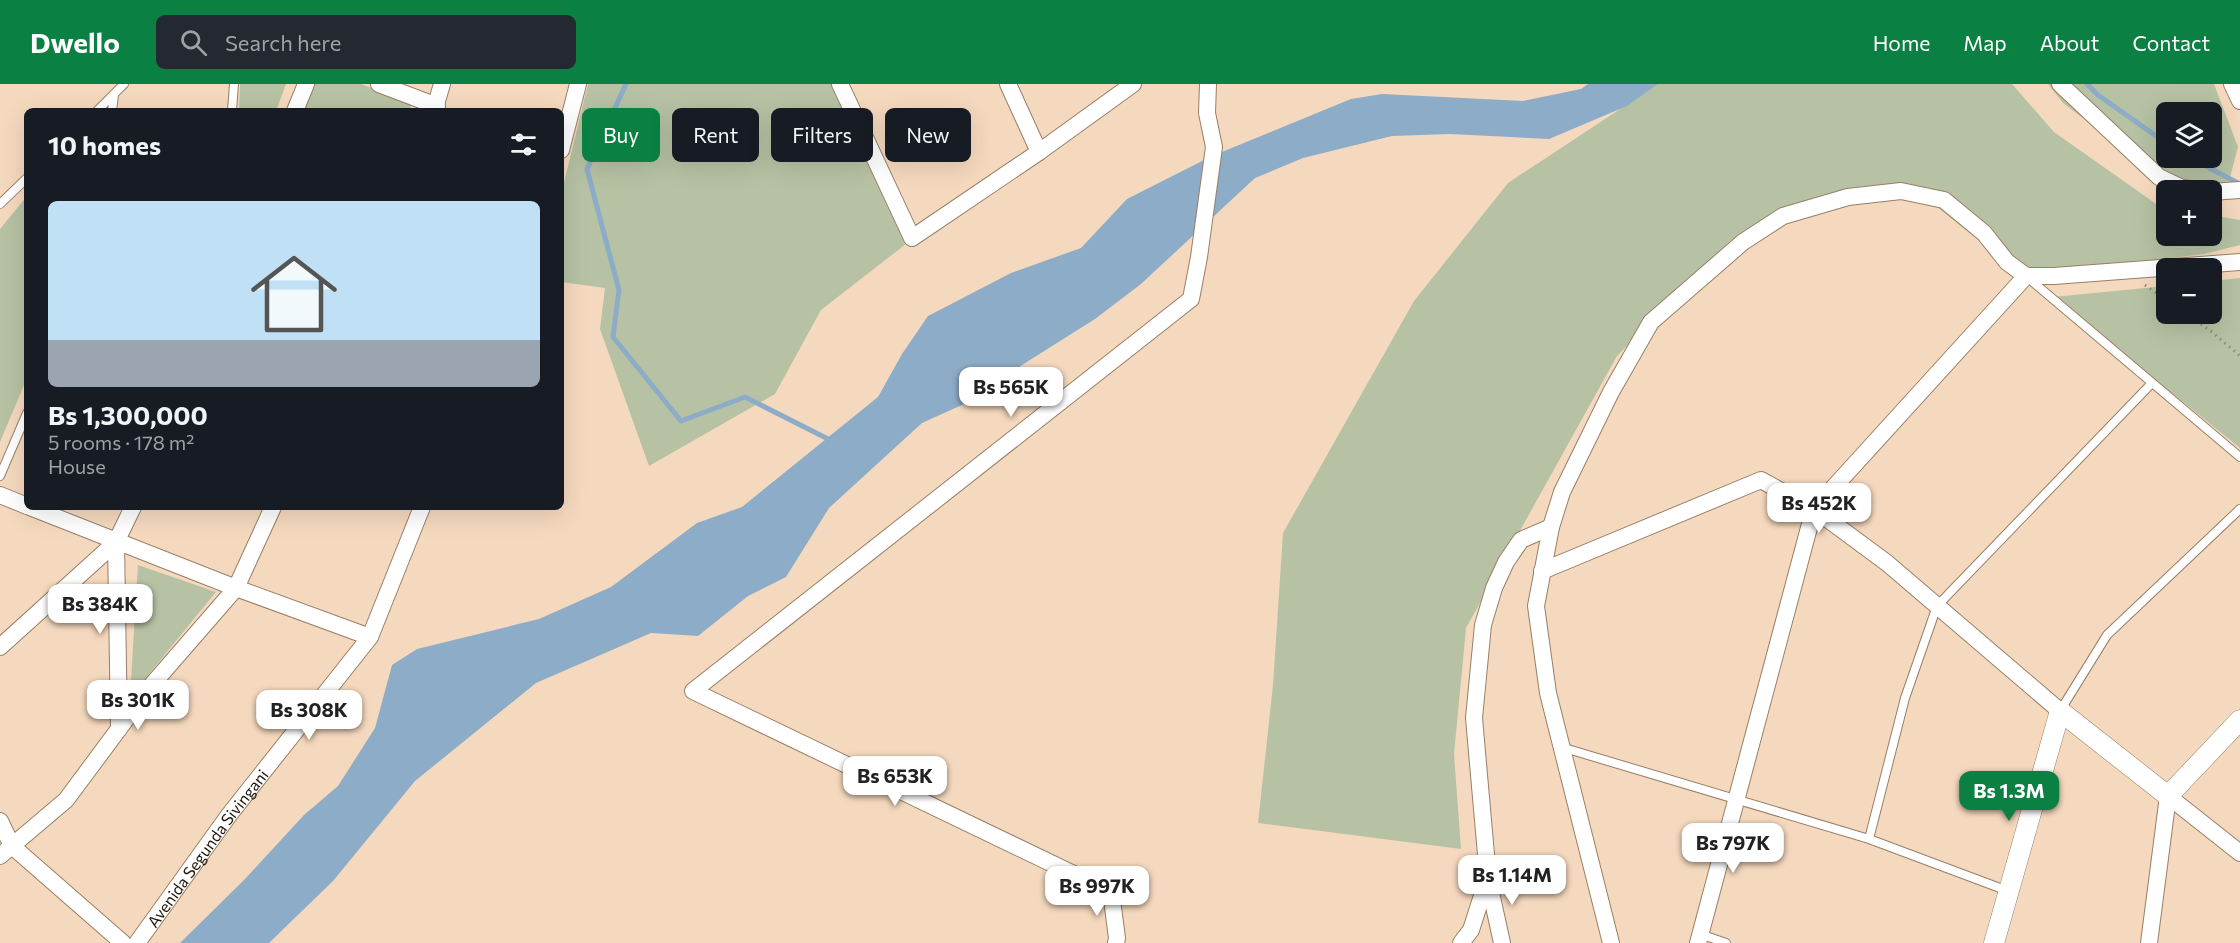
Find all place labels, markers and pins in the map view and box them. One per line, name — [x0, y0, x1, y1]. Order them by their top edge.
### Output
pin: Bs 565K — [956, 367, 1066, 418]
pin: Bs 452K — [1764, 483, 1874, 534]
pin: Bs 384K — [45, 584, 155, 635]
pin: Bs 301K — [83, 680, 193, 731]
pin: Bs 308K — [254, 690, 364, 741]
pin: Bs 653K — [840, 756, 950, 807]
pin: Bs 1.3M — [1954, 771, 2064, 822]
pin: Bs 797K — [1678, 823, 1788, 874]
pin: Bs 1.14M — [1450, 855, 1574, 906]
pin: Bs 997K — [1042, 866, 1152, 917]

